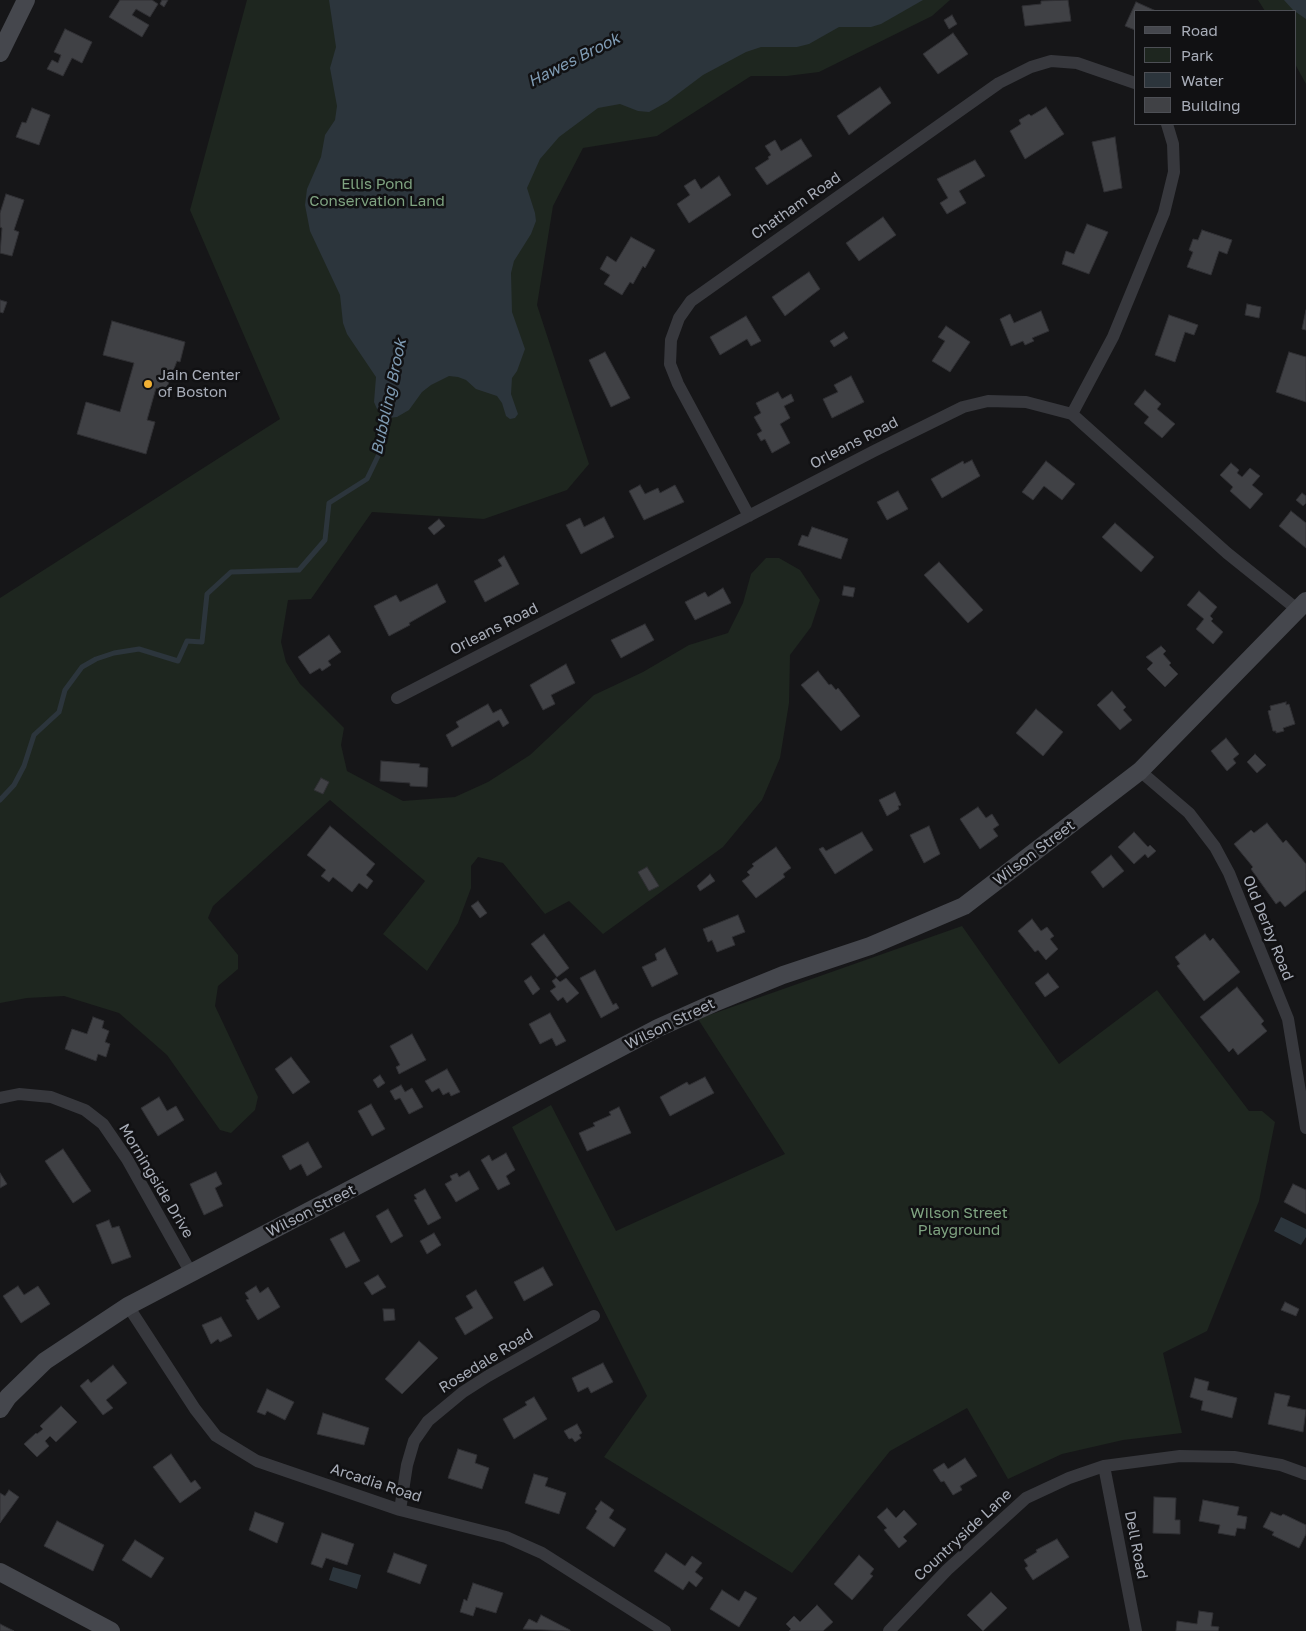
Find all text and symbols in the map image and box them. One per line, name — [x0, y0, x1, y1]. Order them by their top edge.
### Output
legend — [1134, 10, 1296, 125]
text: Road — [1181, 21, 1218, 39]
water label: Hawes Brook — [525, 29, 623, 91]
text: Park — [1181, 46, 1213, 64]
text: Water — [1181, 71, 1224, 89]
text: Building — [1181, 96, 1241, 114]
street label: Chatham Road — [748, 168, 844, 244]
park label: Ellis Pond Conservation Land — [309, 175, 445, 210]
water label: Bubbling Brook — [367, 337, 411, 457]
place label: Jain Center of Boston — [158, 366, 240, 401]
marker: Jain Center of Boston — [142, 378, 154, 390]
street label: Orleans Road — [807, 413, 901, 473]
street label: Orleans Road — [447, 599, 541, 659]
street label: Wilson Street — [990, 816, 1078, 890]
street label: Old Derby Road — [1239, 873, 1297, 983]
street label: Wilson Street — [622, 995, 718, 1053]
street label: Morningside Drive — [115, 1121, 197, 1241]
street label: Wilson Street — [263, 1181, 359, 1241]
park label: Wilson Street Playground — [910, 1204, 1008, 1239]
street label: Rosedale Road — [436, 1325, 536, 1397]
street label: Arcadia Road — [328, 1460, 424, 1506]
street label: Countryside Lane — [910, 1485, 1016, 1585]
street label: Dell Road — [1121, 1509, 1151, 1581]

